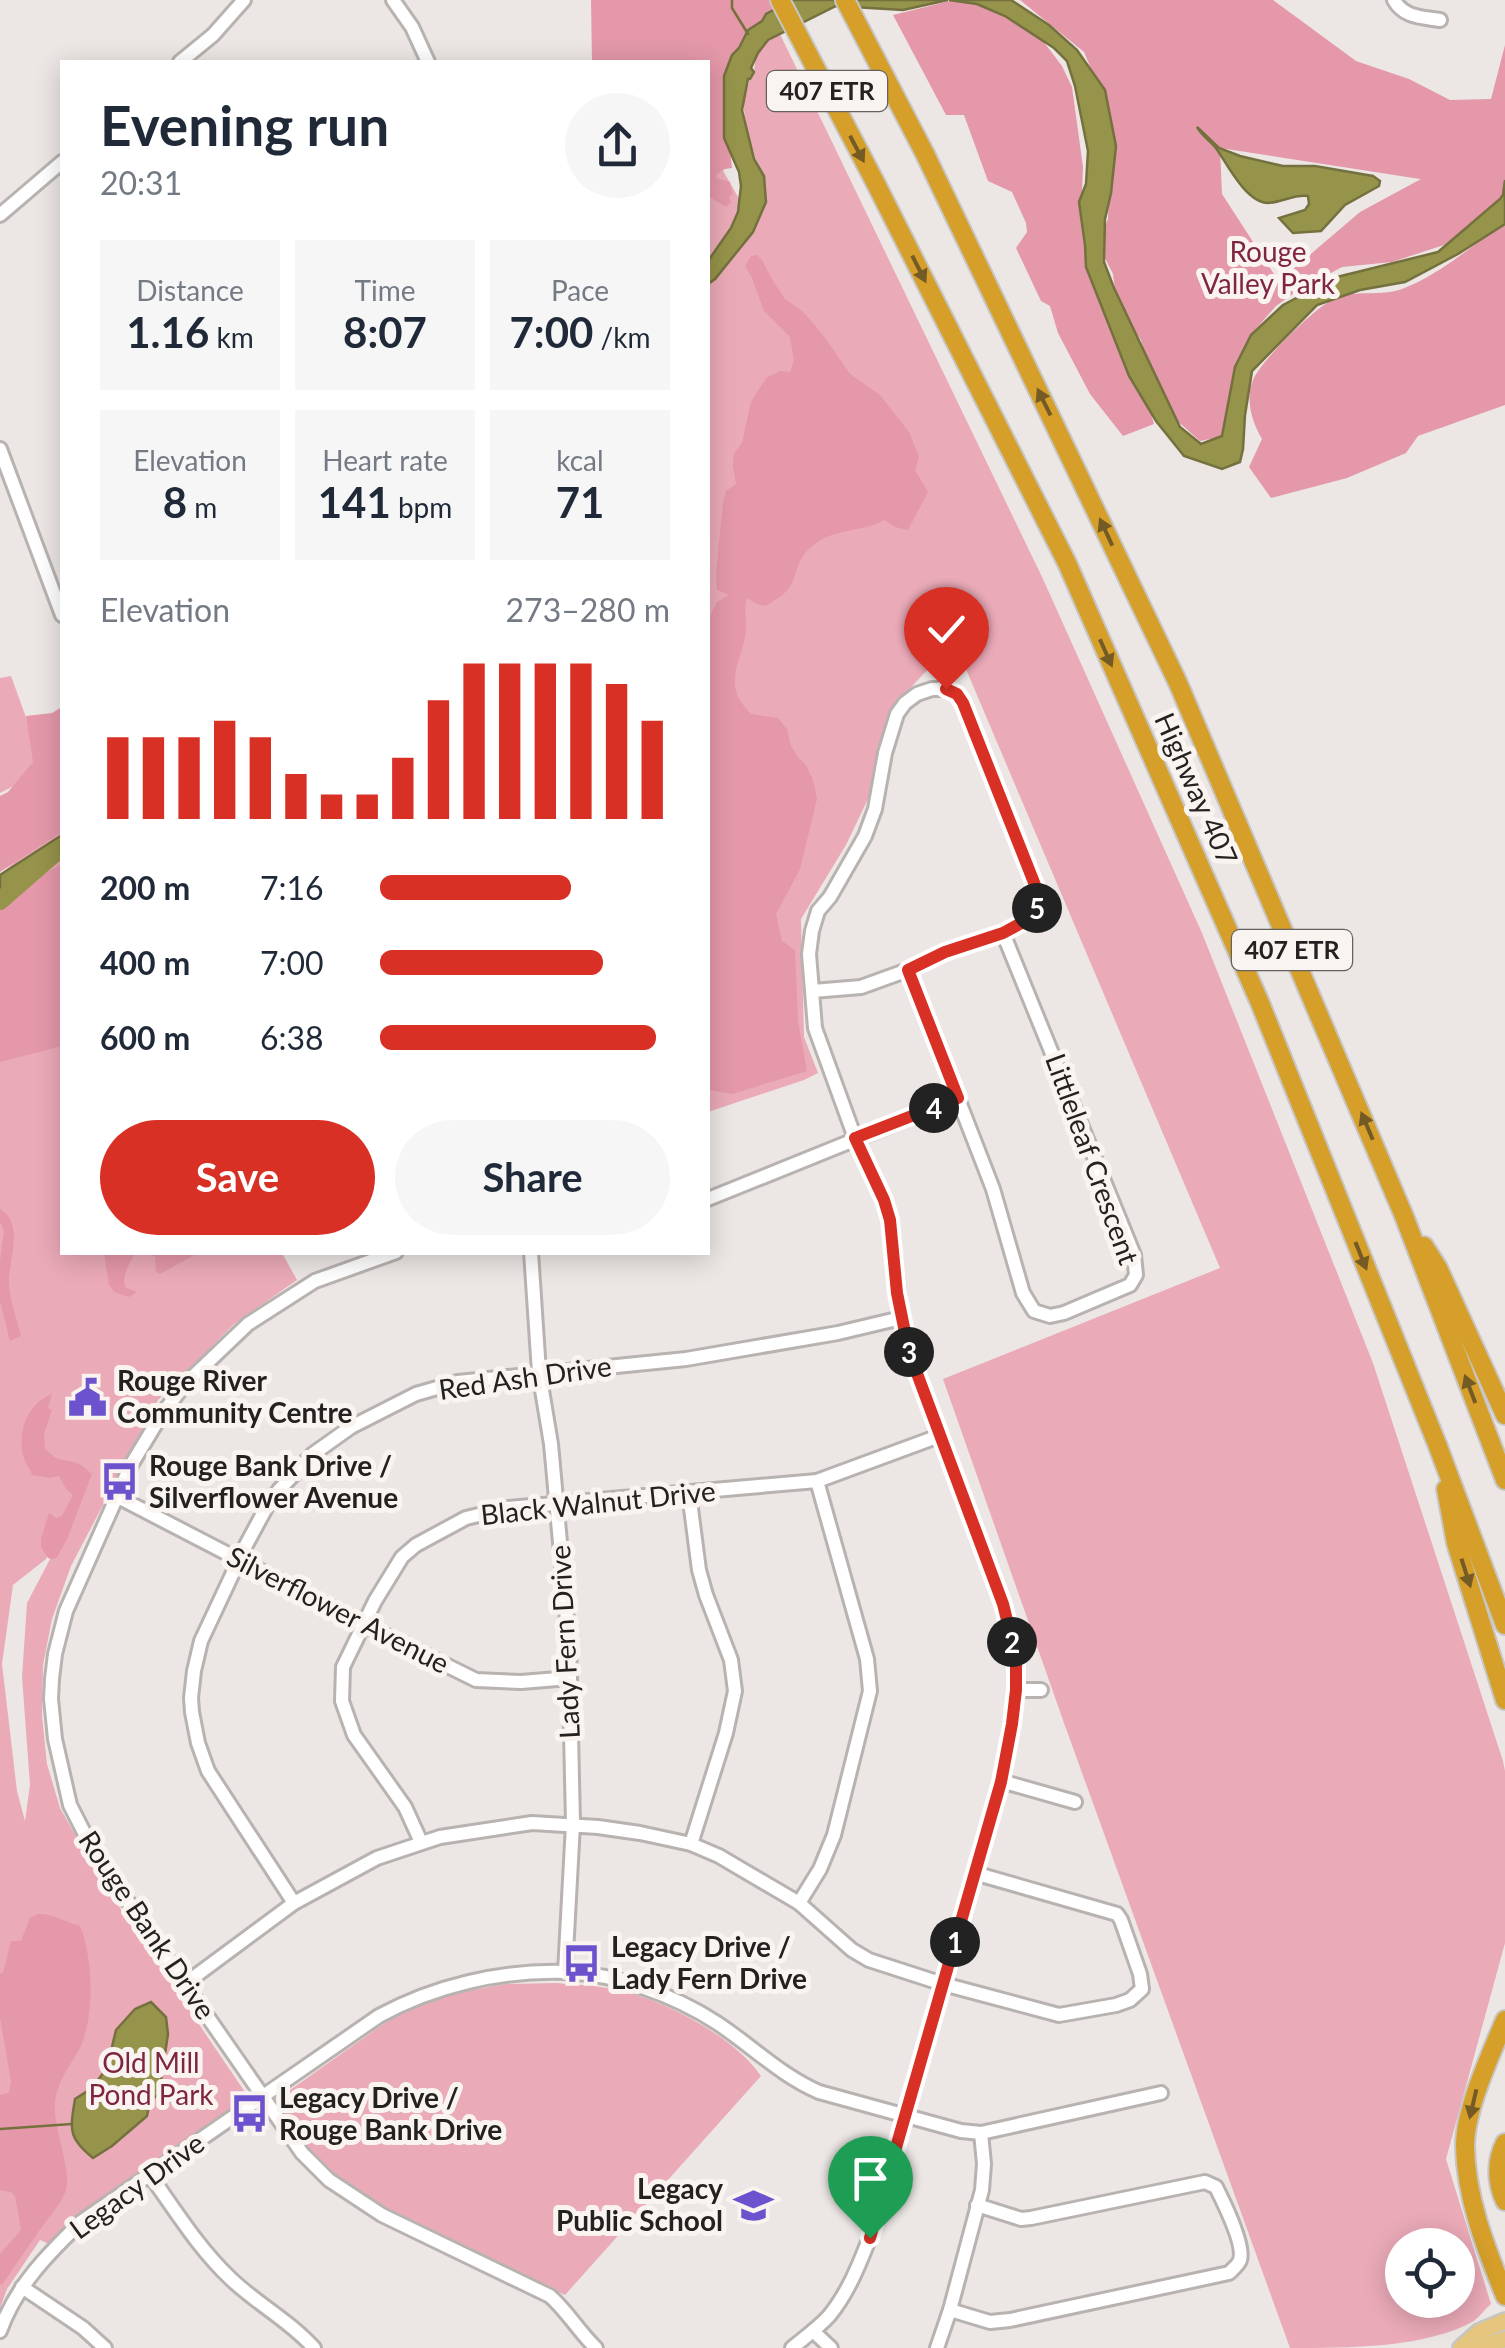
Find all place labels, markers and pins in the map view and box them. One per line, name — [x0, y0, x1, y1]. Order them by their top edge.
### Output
pin — [904, 587, 989, 690]
pin: 5 — [1012, 883, 1062, 933]
pin: 4 — [909, 1083, 959, 1133]
pin: 3 — [884, 1327, 934, 1377]
place label: Rouge River Community Centre — [117, 1363, 352, 1429]
public building icon: Rouge River Community Centre — [66, 1376, 108, 1418]
place label: Rouge Bank Drive / Silverflower Avenue — [149, 1448, 398, 1514]
bus stop icon: Rouge Bank Drive / Silverflower Avenue — [98, 1461, 140, 1503]
pin: 2 — [987, 1617, 1037, 1667]
pin: 1 — [930, 1917, 980, 1967]
place label: Legacy Drive / Lady Fern Drive — [611, 1929, 807, 1995]
bus stop icon: Legacy Drive / Lady Fern Drive — [560, 1942, 602, 1984]
place label: Legacy Drive / Rouge Bank Drive — [279, 2080, 502, 2146]
bus stop icon: Legacy Drive / Rouge Bank Drive — [228, 2093, 270, 2135]
pin — [828, 2136, 913, 2239]
place label: Legacy Public School — [556, 2171, 723, 2237]
school or university icon: Legacy Public School — [732, 2184, 774, 2226]

